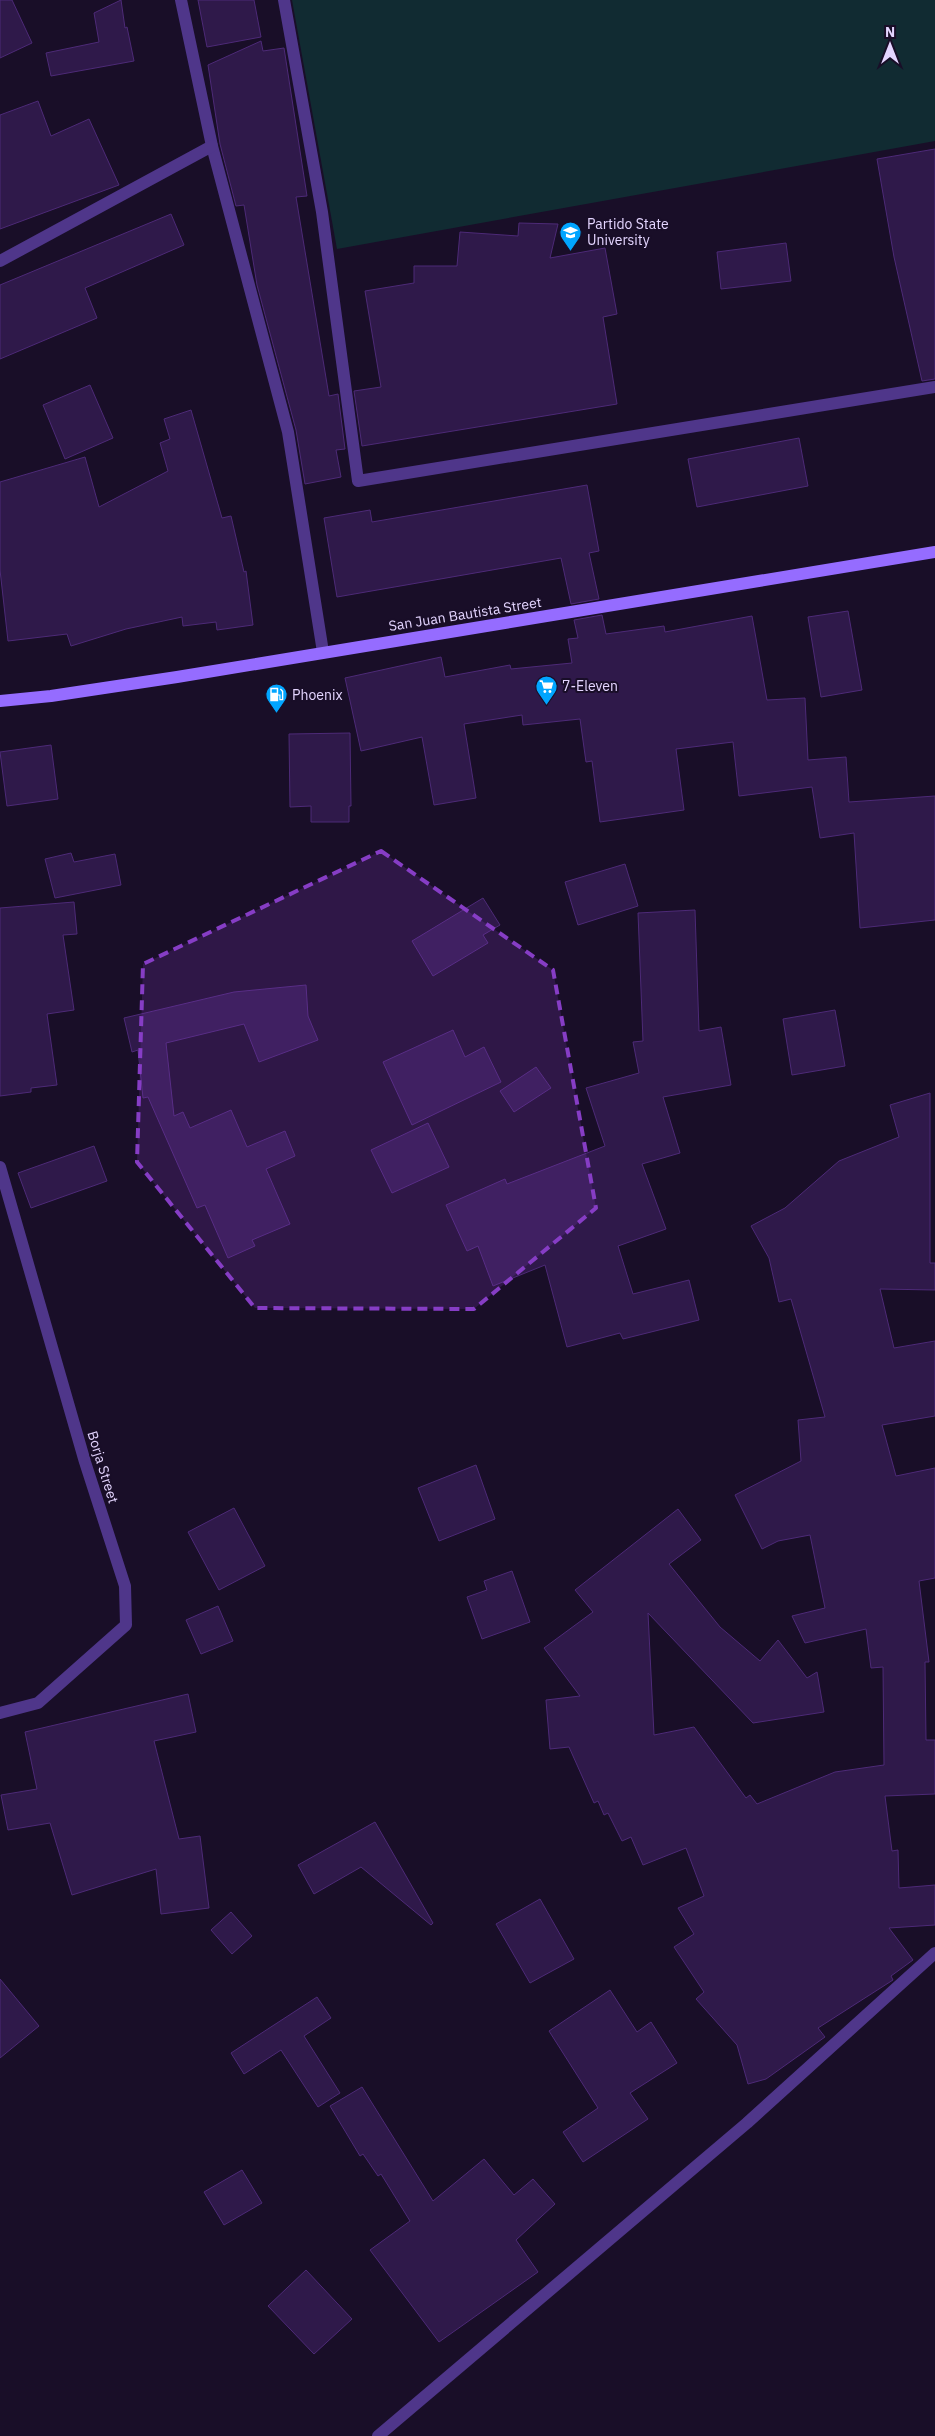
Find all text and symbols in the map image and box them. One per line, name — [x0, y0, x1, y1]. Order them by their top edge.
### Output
north arrow — [865, 20, 915, 70]
text: N — [885, 23, 895, 41]
place label: Partido State University — [587, 215, 669, 249]
school or university icon: Partido State University — [559, 220, 583, 251]
street label: San Juan Bautista Street — [387, 593, 543, 635]
supermarket icon: 7-Eleven — [534, 674, 558, 705]
place label: 7-Eleven — [562, 677, 618, 695]
fuel station icon: Phoenix — [264, 683, 288, 714]
place label: Phoenix — [292, 686, 343, 704]
street label: Borja Street — [83, 1429, 123, 1505]

